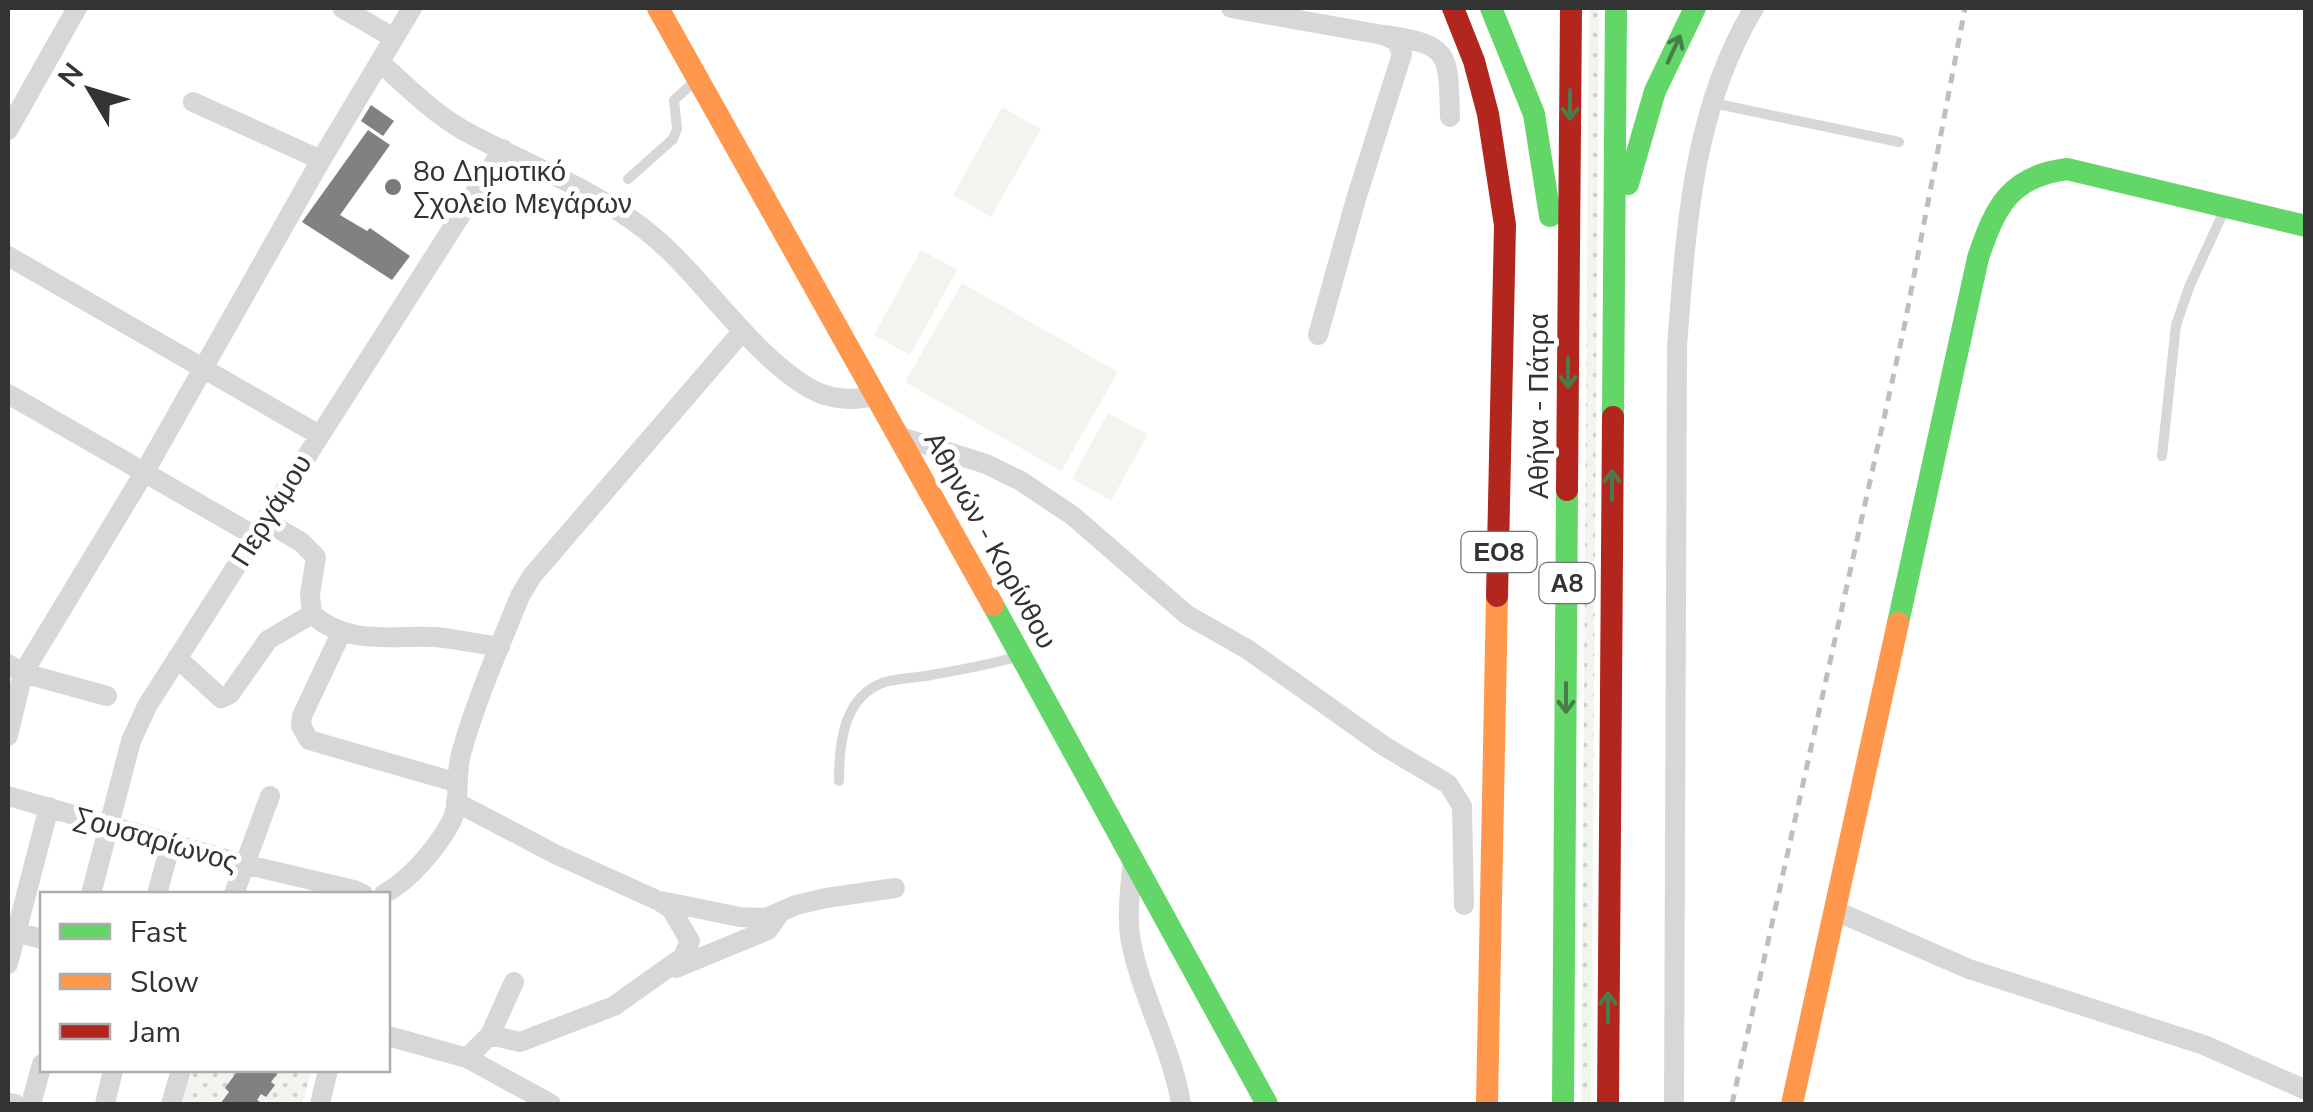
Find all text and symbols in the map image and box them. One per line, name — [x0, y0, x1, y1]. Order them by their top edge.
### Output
one-way arrow — [1666, 34, 1684, 65]
north arrow — [40, 40, 140, 140]
text: N — [50, 55, 93, 95]
one-way arrow — [1560, 88, 1580, 120]
place label: 8ο Δημοτικό Σχολείο Μεγάρων — [413, 153, 632, 223]
marker: 8ο Δημοτικό Σχολείο Μεγάρων — [382, 176, 404, 198]
street label: Αθήνα - Πάτρα — [1520, 313, 1558, 499]
one-way arrow — [1558, 356, 1578, 388]
street label: Αθηνών - Κορίνθου — [915, 425, 1066, 656]
street label: Περγάμου — [223, 447, 321, 574]
one-way arrow — [1602, 470, 1622, 502]
road number: ΕΟ8 — [1462, 532, 1536, 572]
road number: Α8 — [1540, 563, 1594, 603]
one-way arrow — [1556, 680, 1576, 713]
street label: Σουσαρίωνος — [70, 799, 242, 881]
legend — [40, 892, 390, 1072]
text: Fast — [130, 912, 187, 953]
text: Slow — [130, 962, 199, 1003]
one-way arrow — [1599, 992, 1618, 1024]
text: Jam — [129, 1012, 181, 1053]

